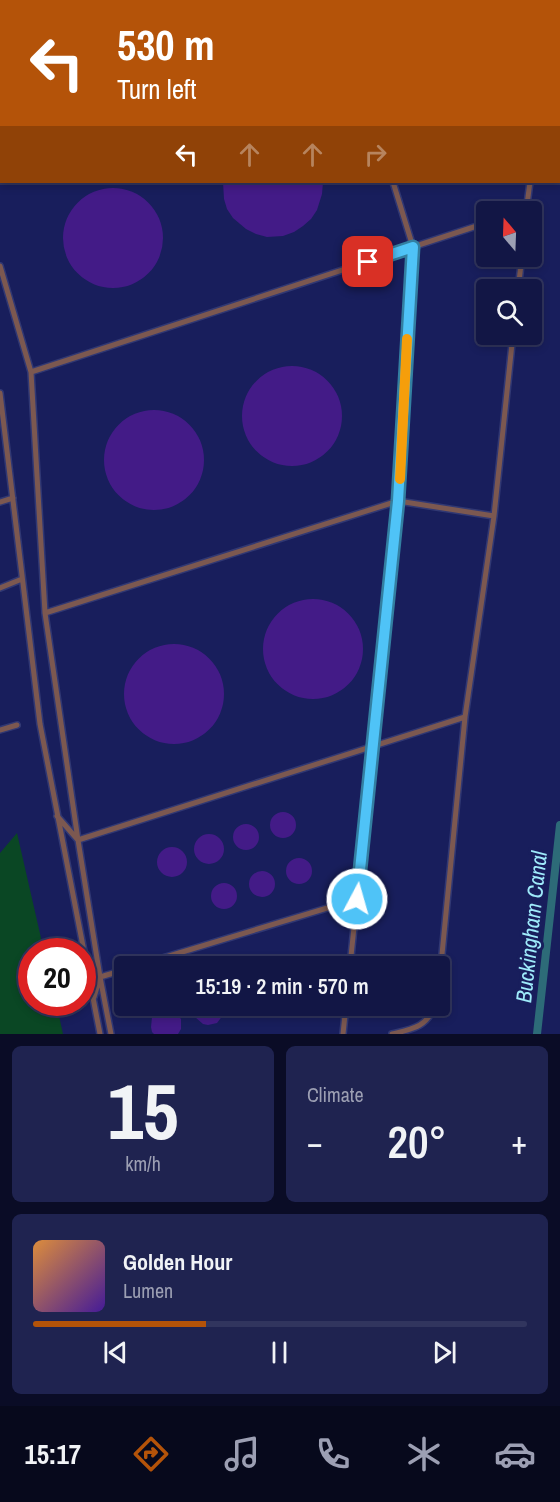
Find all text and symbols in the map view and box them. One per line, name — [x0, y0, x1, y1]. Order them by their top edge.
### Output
text: 530 m — [117, 17, 215, 73]
icon: left — [18, 24, 96, 102]
text: Turn left — [117, 71, 196, 107]
icon: left — [170, 138, 203, 171]
icon: ahead — [233, 138, 266, 171]
icon: ahead — [296, 138, 329, 171]
icon: right — [359, 138, 392, 171]
north arrow — [476, 201, 542, 267]
map controls — [476, 201, 542, 345]
pin — [342, 236, 393, 287]
icon: arrive — [351, 245, 384, 278]
button: search — [476, 279, 542, 345]
water label: Buckingham Canal — [508, 849, 554, 1004]
position arrow — [325, 867, 389, 931]
speed limit sign: 20 — [18, 938, 96, 1016]
text: 15:19 · 2 min · 570 m — [195, 971, 369, 1001]
text: 15 — [107, 1058, 179, 1163]
text: Climate — [307, 1081, 364, 1108]
text: 20° — [387, 1111, 447, 1172]
text: − — [307, 1120, 323, 1164]
text: + — [511, 1120, 527, 1164]
text: km/h — [125, 1150, 161, 1177]
text: Golden Hour — [123, 1247, 232, 1277]
text: Lumen — [123, 1277, 173, 1304]
icon: previous — [99, 1336, 132, 1369]
icon: pause — [263, 1336, 296, 1369]
icon: next — [428, 1336, 461, 1369]
icon: directions — [130, 1433, 172, 1475]
icon: music — [221, 1433, 263, 1475]
icon: phone — [312, 1433, 354, 1475]
icon: climate — [403, 1433, 445, 1475]
icon: car — [494, 1433, 536, 1475]
text: 15:17 — [24, 1436, 81, 1472]

